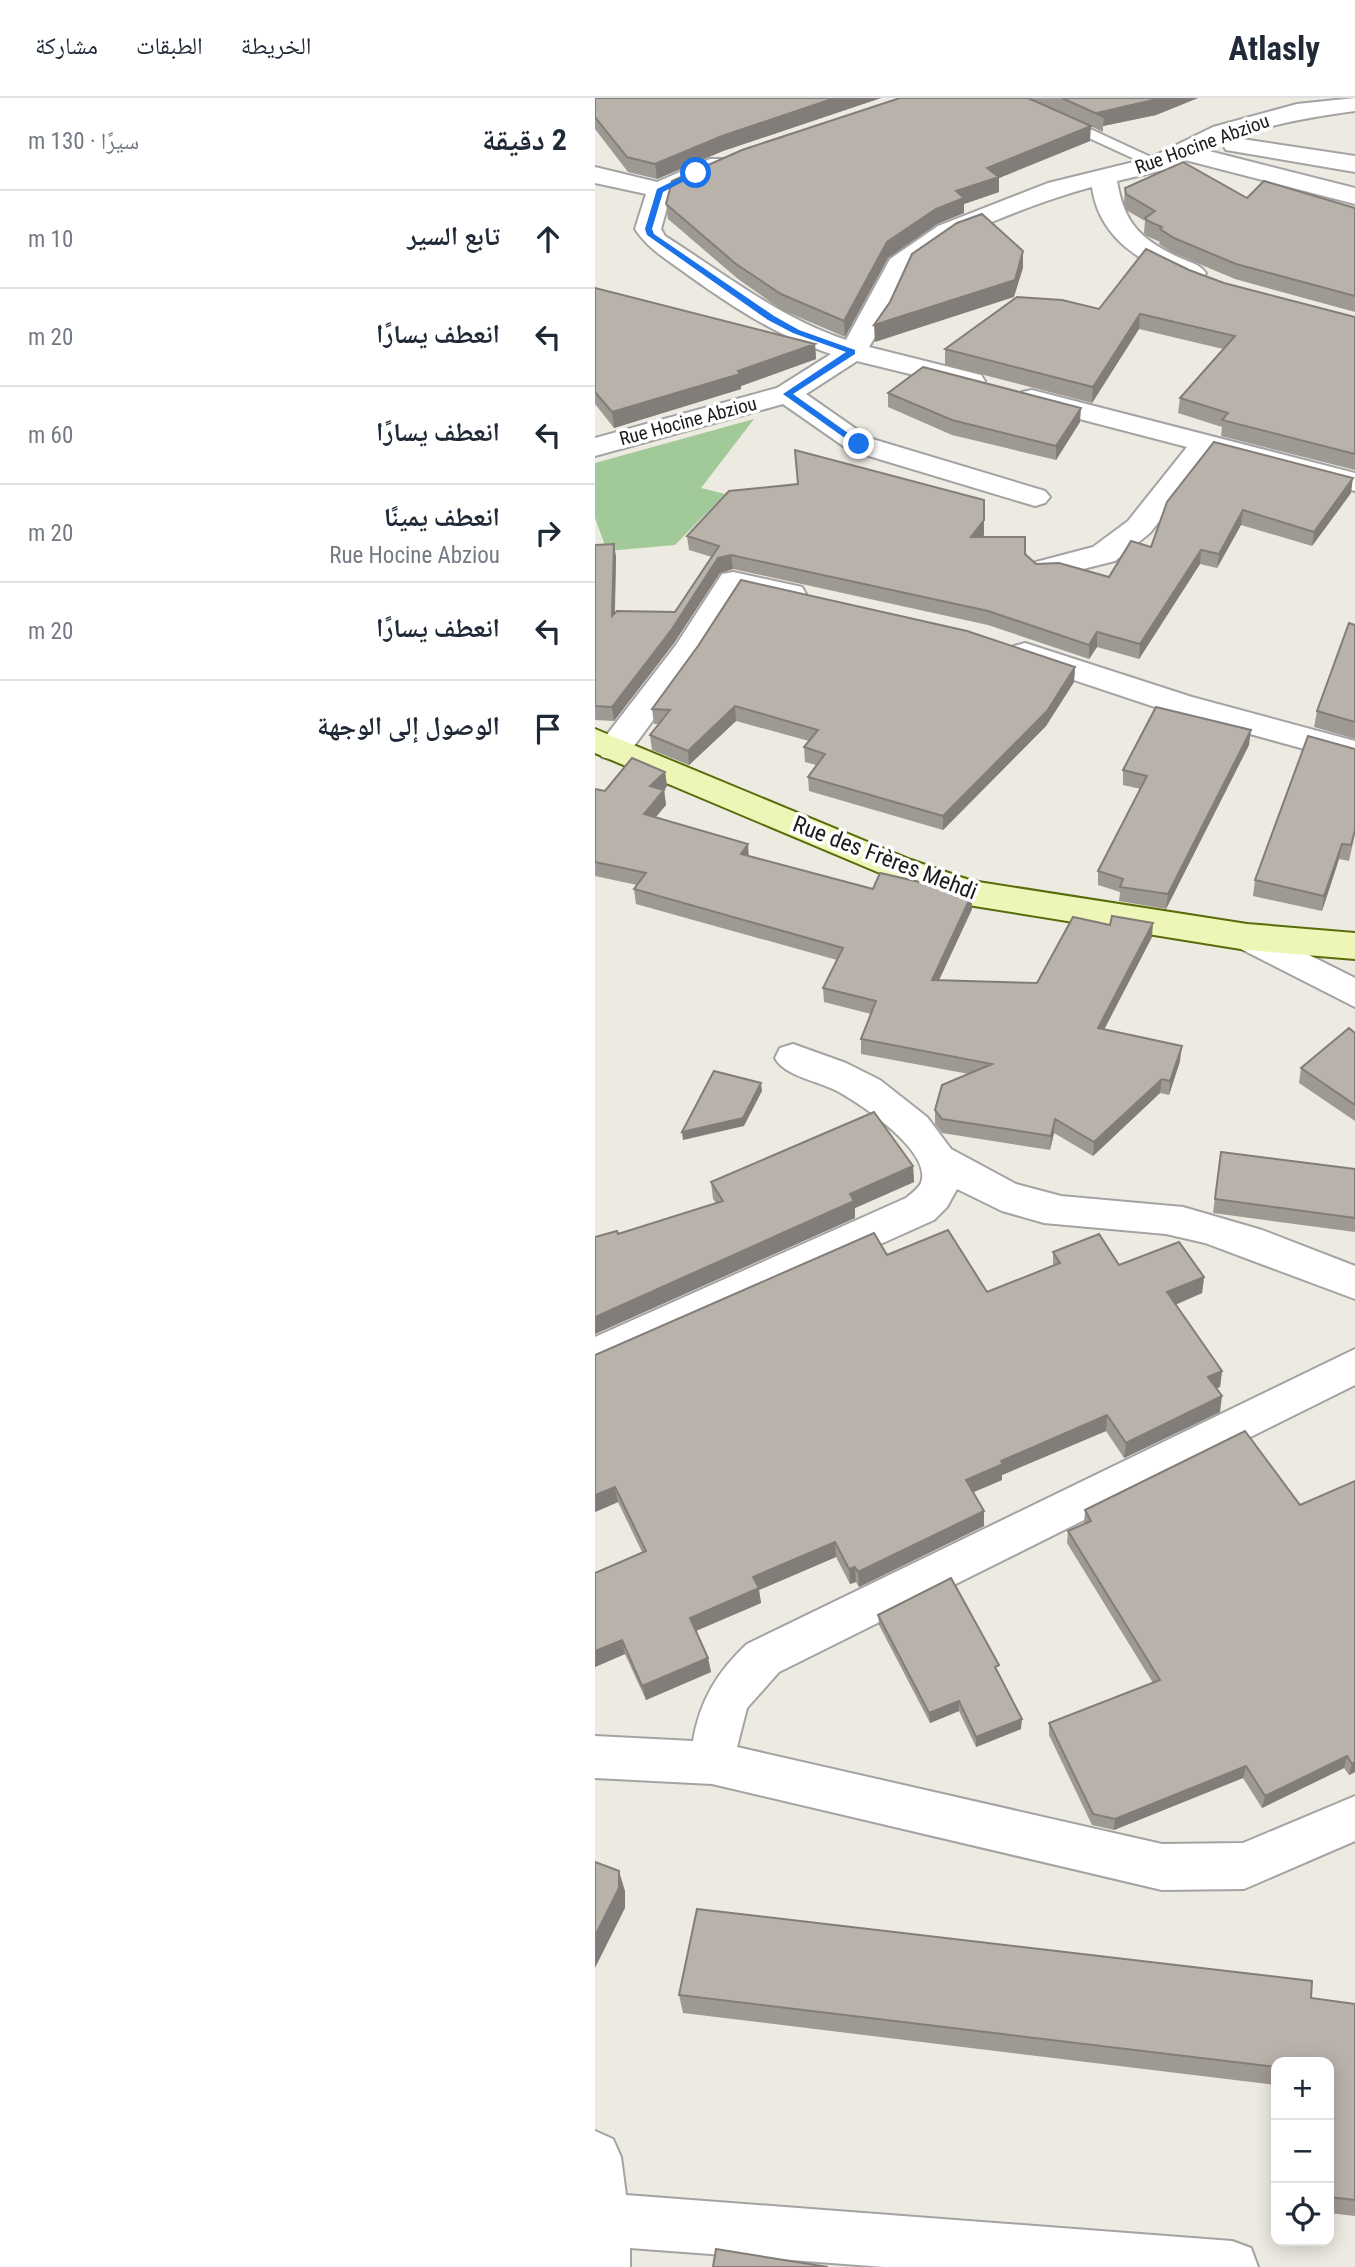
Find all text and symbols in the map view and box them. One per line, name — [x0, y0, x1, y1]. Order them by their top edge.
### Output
text: Atlasly — [1229, 29, 1320, 68]
text: مشاركة — [35, 32, 98, 60]
text: الطبقات — [136, 32, 203, 60]
text: الخريطة — [241, 32, 311, 60]
street label: Rue Hocine Abziou — [1132, 109, 1272, 179]
text: 2 دقيقة — [482, 122, 567, 157]
text: سيرًا · 130 m — [28, 128, 139, 155]
route start — [680, 157, 711, 188]
icon: ahead — [529, 220, 567, 258]
text: تابع السير — [407, 221, 500, 251]
text: 10 m — [28, 226, 73, 253]
icon: left — [529, 318, 567, 356]
text: انعطف يسارًا — [376, 319, 500, 349]
text: 20 m — [28, 324, 73, 351]
street label: Rue Hocine Abziou — [617, 392, 759, 450]
icon: left — [529, 416, 567, 454]
text: انعطف يسارًا — [376, 417, 500, 447]
text: 60 m — [28, 422, 73, 449]
route end — [843, 428, 874, 459]
text: انعطف يمينًا — [384, 502, 500, 532]
icon: right — [529, 514, 567, 552]
text: 20 m — [28, 520, 73, 547]
text: Rue Hocine Abziou — [329, 542, 500, 569]
icon: left — [529, 612, 567, 650]
text: انعطف يسارًا — [376, 613, 500, 643]
text: 20 m — [28, 618, 73, 645]
icon: arrive — [529, 710, 567, 748]
text: الوصول إلى الوجهة — [317, 711, 500, 741]
street label: Rue des Frères Mehdi — [789, 810, 981, 906]
map controls — [1271, 2057, 1334, 2246]
button: + — [1271, 2057, 1334, 2120]
button: − — [1271, 2120, 1334, 2183]
button: locate — [1271, 2183, 1334, 2246]

